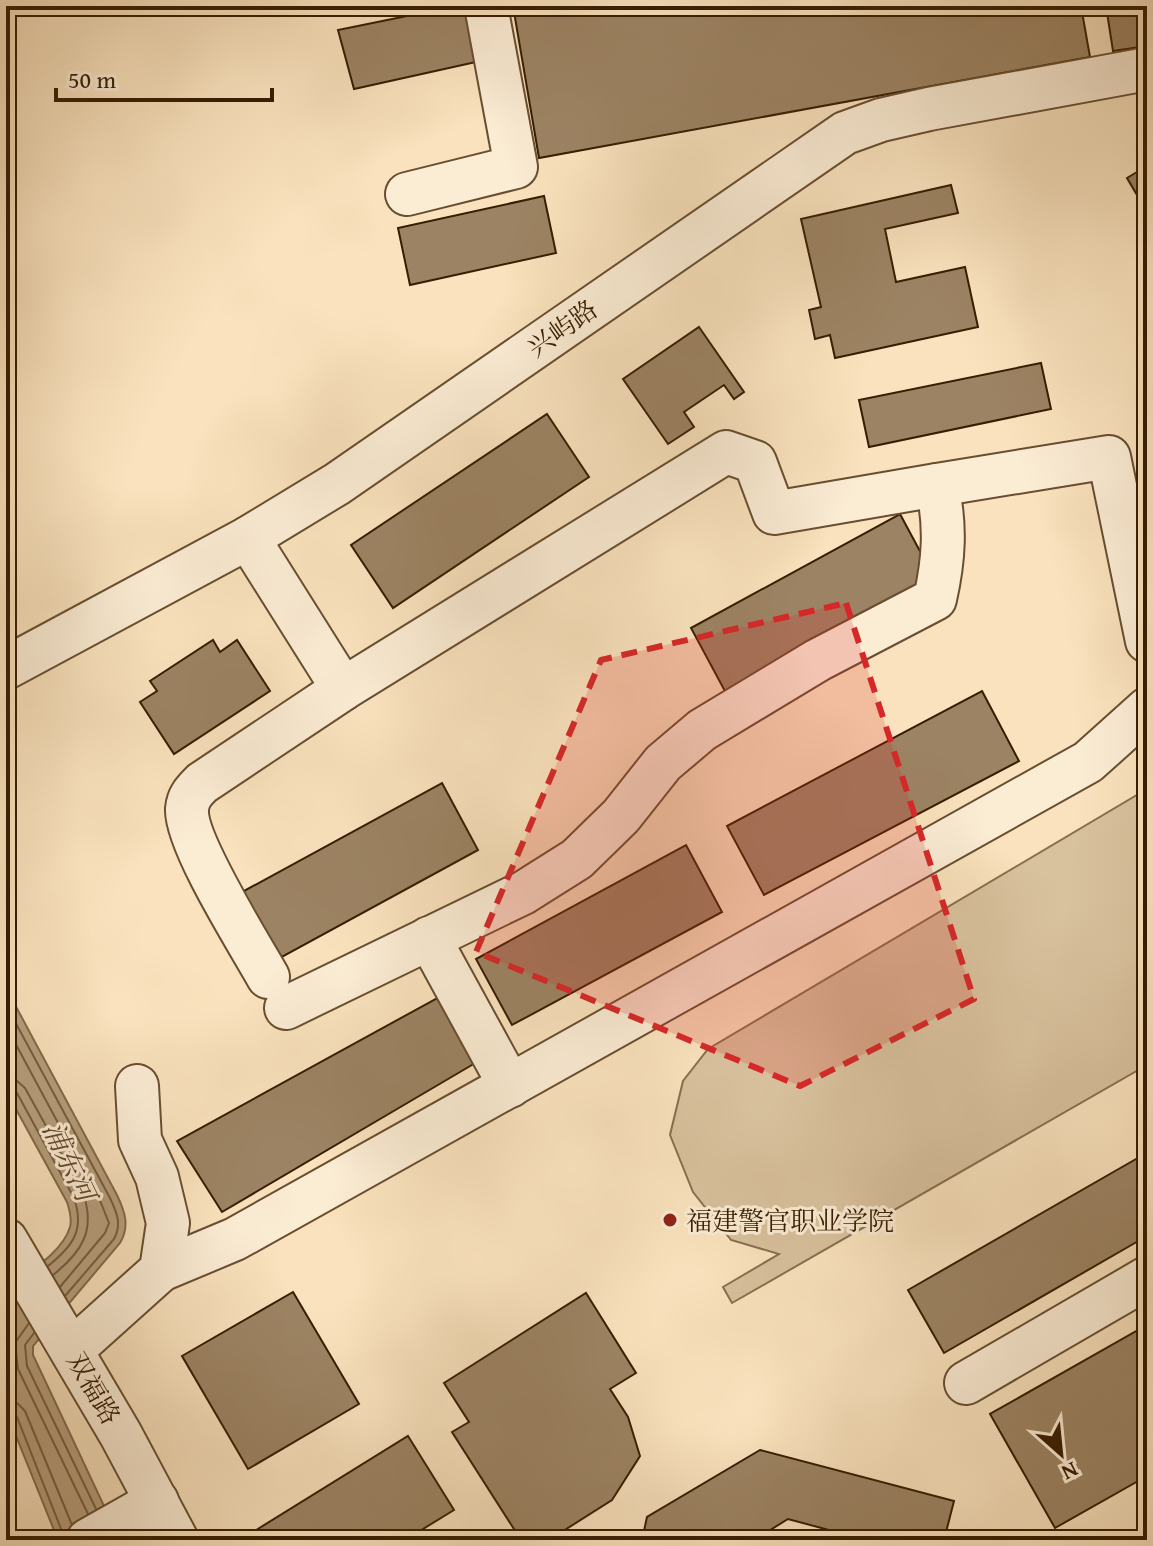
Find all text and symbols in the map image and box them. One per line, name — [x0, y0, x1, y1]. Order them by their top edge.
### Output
scale bar — [56, 52, 272, 102]
text: 50 m — [68, 62, 116, 97]
street label: 兴屿路 — [519, 290, 605, 366]
water label: 浦东河 — [33, 1114, 109, 1212]
place label: 福建警官职业学院 — [686, 1201, 894, 1240]
marker: 福建警官职业学院 — [661, 1211, 679, 1229]
street label: 双福路 — [58, 1344, 130, 1432]
north arrow — [1021, 1414, 1101, 1494]
text: N — [1056, 1454, 1084, 1490]

